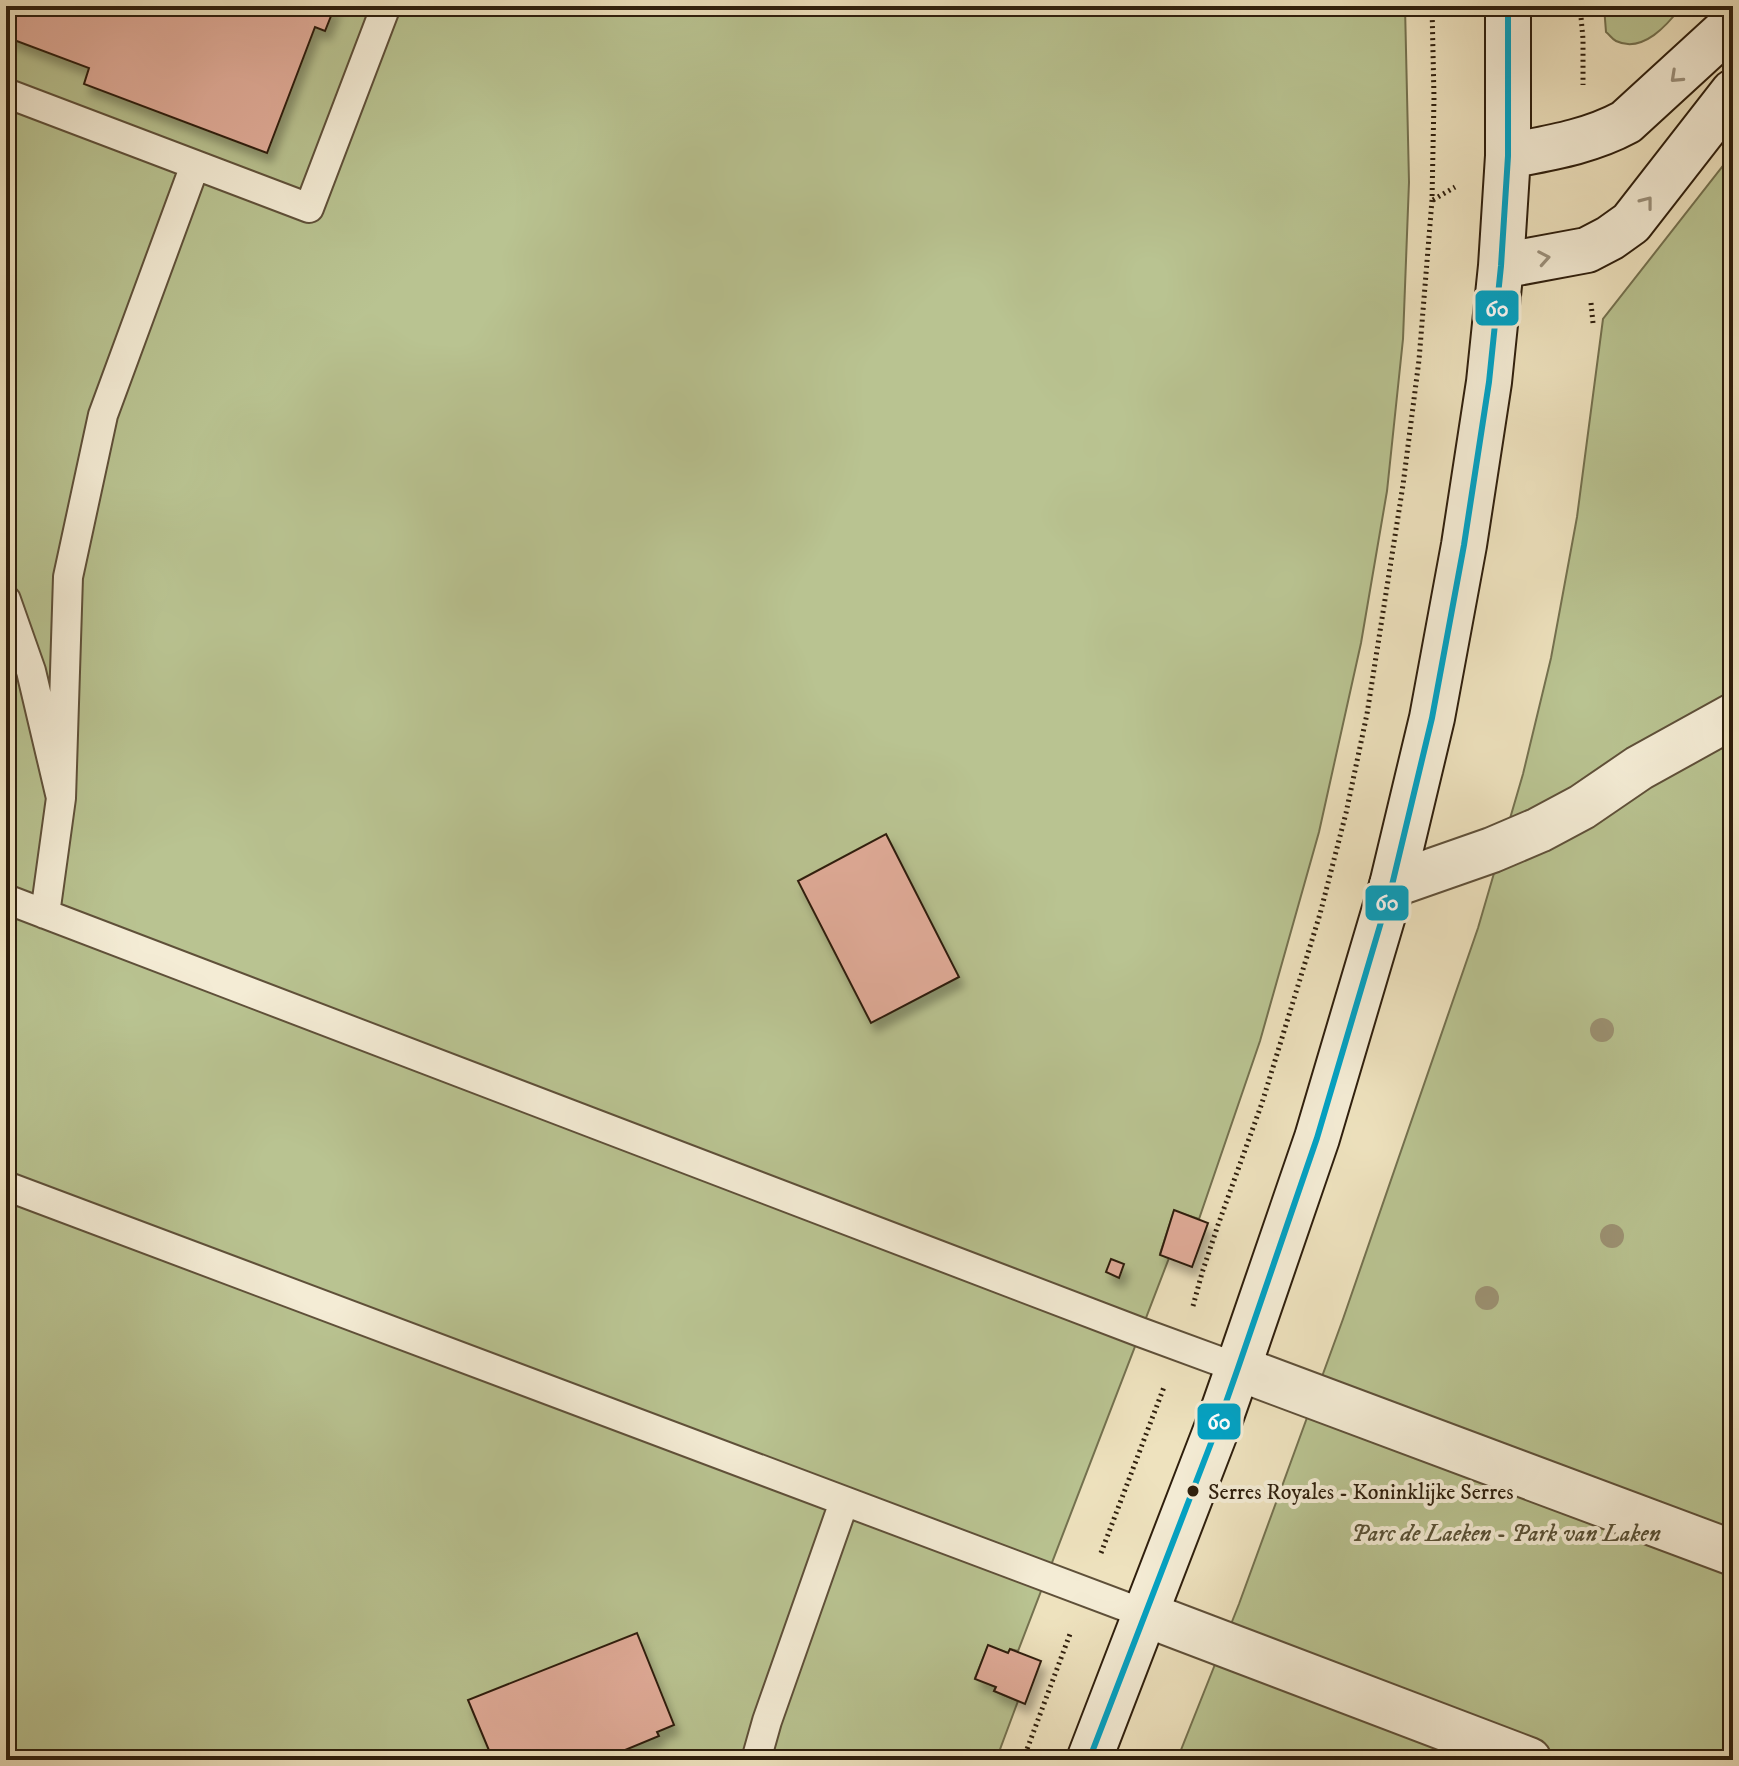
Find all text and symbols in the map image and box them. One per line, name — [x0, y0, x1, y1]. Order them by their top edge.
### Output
one-way arrow — [1671, 68, 1685, 83]
one-way arrow — [1637, 196, 1651, 211]
one-way arrow — [1537, 250, 1551, 267]
line badge: 60 — [1474, 289, 1520, 327]
text: 60 — [1485, 296, 1509, 323]
line badge: 60 — [1364, 884, 1410, 922]
text: 60 — [1375, 890, 1399, 917]
line badge: 60 — [1196, 1402, 1242, 1441]
text: 60 — [1207, 1409, 1231, 1436]
place label: Serres Royales - Koninklijke Serres — [1208, 1479, 1514, 1506]
marker: Serres Royales - Koninklijke Serres — [1185, 1483, 1201, 1499]
park label: Parc de Laeken - Park van Laken — [1351, 1519, 1661, 1549]

